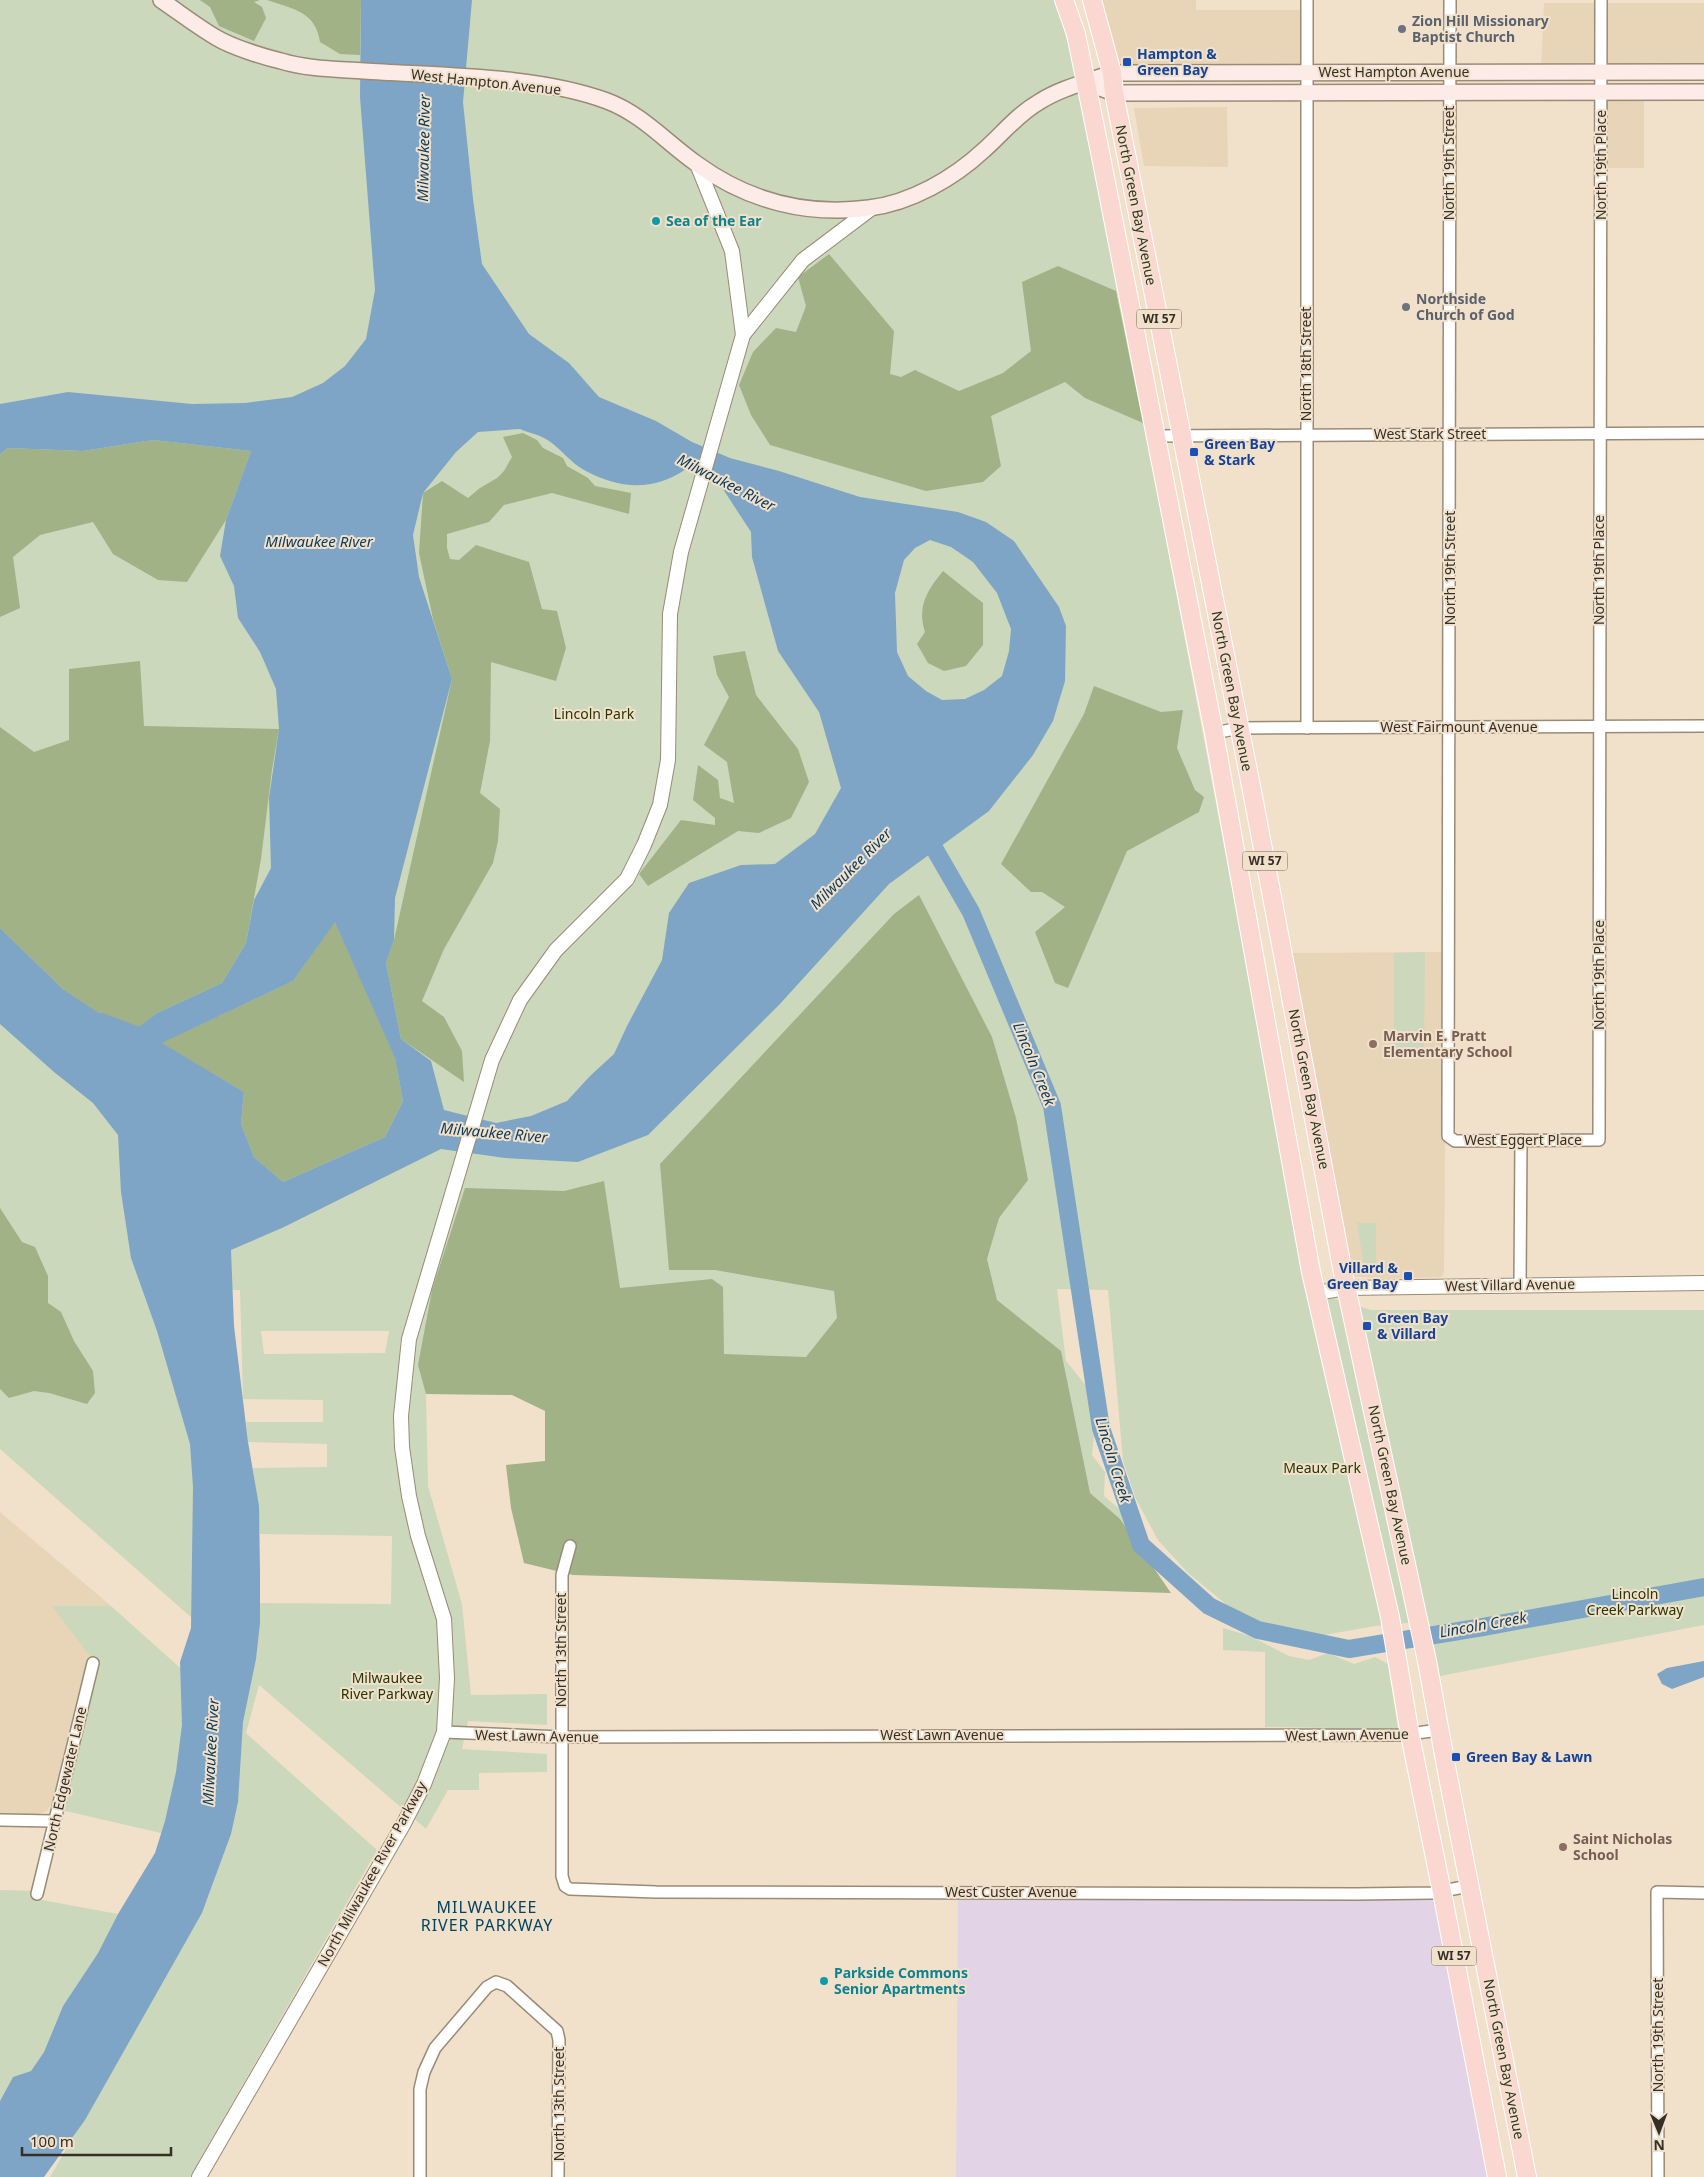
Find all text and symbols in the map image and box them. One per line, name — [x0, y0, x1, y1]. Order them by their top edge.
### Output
place label: Zion Hill Missionary Baptist Church — [1412, 11, 1549, 46]
marker: Zion Hill Missionary Baptist Church — [1396, 23, 1408, 35]
place label: Hampton & Green Bay — [1137, 44, 1217, 79]
marker: Hampton & Green Bay — [1121, 56, 1133, 68]
street label: West Hampton Avenue — [1319, 62, 1470, 81]
street label: West Hampton Avenue — [410, 64, 562, 99]
water label: Milwaukee River — [412, 93, 434, 202]
street label: North 19th Street — [1439, 106, 1458, 220]
street label: North 19th Place — [1591, 110, 1610, 220]
street label: North Green Bay Avenue — [1112, 123, 1161, 287]
place label: Sea of the Ear — [666, 211, 762, 230]
marker: Sea of the Ear — [650, 215, 662, 227]
place label: Northside Church of God — [1416, 289, 1515, 324]
marker: Northside Church of God — [1400, 301, 1412, 313]
street label: North 18th Street — [1296, 307, 1315, 421]
road number: WI 57 — [1136, 310, 1182, 328]
street label: West Stark Street — [1374, 424, 1486, 443]
place label: Green Bay & Stark — [1204, 434, 1275, 469]
marker: Green Bay & Stark — [1188, 446, 1200, 458]
water label: Milwaukee River — [674, 449, 780, 516]
street label: North 19th Street — [1440, 511, 1459, 625]
street label: North 19th Place — [1589, 515, 1608, 625]
water label: Milwaukee River — [265, 531, 374, 551]
street label: North Green Bay Avenue — [1208, 609, 1257, 773]
park label: Lincoln Park — [554, 704, 635, 723]
street label: West Fairmount Avenue — [1380, 717, 1538, 736]
water label: Milwaukee River — [805, 823, 896, 913]
road number: WI 57 — [1242, 851, 1288, 870]
street label: North 19th Place — [1589, 920, 1608, 1030]
street label: North Green Bay Avenue — [1285, 1007, 1334, 1171]
water label: Lincoln Creek — [1009, 1019, 1061, 1109]
place label: Marvin E. Pratt Elementary School — [1383, 1026, 1513, 1061]
marker: Marvin E. Pratt Elementary School — [1367, 1038, 1379, 1050]
water label: Milwaukee River — [440, 1117, 549, 1147]
street label: West Eggert Place — [1464, 1130, 1582, 1149]
place label: Villard & Green Bay — [1327, 1258, 1398, 1293]
marker: Villard & Green Bay — [1402, 1270, 1414, 1282]
street label: West Villard Avenue — [1445, 1274, 1575, 1295]
place label: Green Bay & Villard — [1377, 1308, 1448, 1343]
marker: Green Bay & Villard — [1361, 1320, 1373, 1332]
street label: North Green Bay Avenue — [1364, 1403, 1417, 1567]
water label: Lincoln Creek — [1091, 1415, 1137, 1505]
park label: Meaux Park — [1283, 1458, 1361, 1477]
park label: Lincoln Creek Parkway — [1587, 1584, 1684, 1619]
street label: North 13th Street — [551, 1593, 570, 1707]
water label: Lincoln Creek — [1438, 1606, 1529, 1642]
park label: Milwaukee River Parkway — [341, 1668, 434, 1703]
water label: Milwaukee River — [197, 1697, 223, 1806]
street label: North Edgewater Lane — [39, 1705, 90, 1853]
street label: West Lawn Avenue — [1285, 1724, 1409, 1745]
street label: West Lawn Avenue — [475, 1725, 599, 1746]
street label: West Lawn Avenue — [880, 1725, 1004, 1744]
place label: Green Bay & Lawn — [1466, 1747, 1592, 1766]
marker: Green Bay & Lawn — [1450, 1751, 1462, 1763]
street label: North Milwaukee River Parkway — [313, 1777, 431, 1970]
place label: Saint Nicholas School — [1573, 1829, 1672, 1864]
marker: Saint Nicholas School — [1557, 1841, 1569, 1853]
street label: West Custer Avenue — [945, 1882, 1077, 1901]
district label: MILWAUKEE RIVER PARKWAY — [421, 1896, 553, 1936]
road number: WI 57 — [1432, 1946, 1476, 1965]
place label: Parkside Commons Senior Apartments — [834, 1963, 968, 1998]
marker: Parkside Commons Senior Apartments — [818, 1975, 830, 1987]
street label: North Green Bay Avenue — [1480, 1977, 1529, 2141]
street label: North 19th Street — [1648, 1978, 1667, 2092]
street label: North 13th Street — [549, 2047, 568, 2161]
north arrow — [1634, 2107, 1684, 2157]
scale bar — [22, 2124, 171, 2156]
text: 100 m — [30, 2131, 74, 2151]
text: N — [1653, 2136, 1665, 2155]

